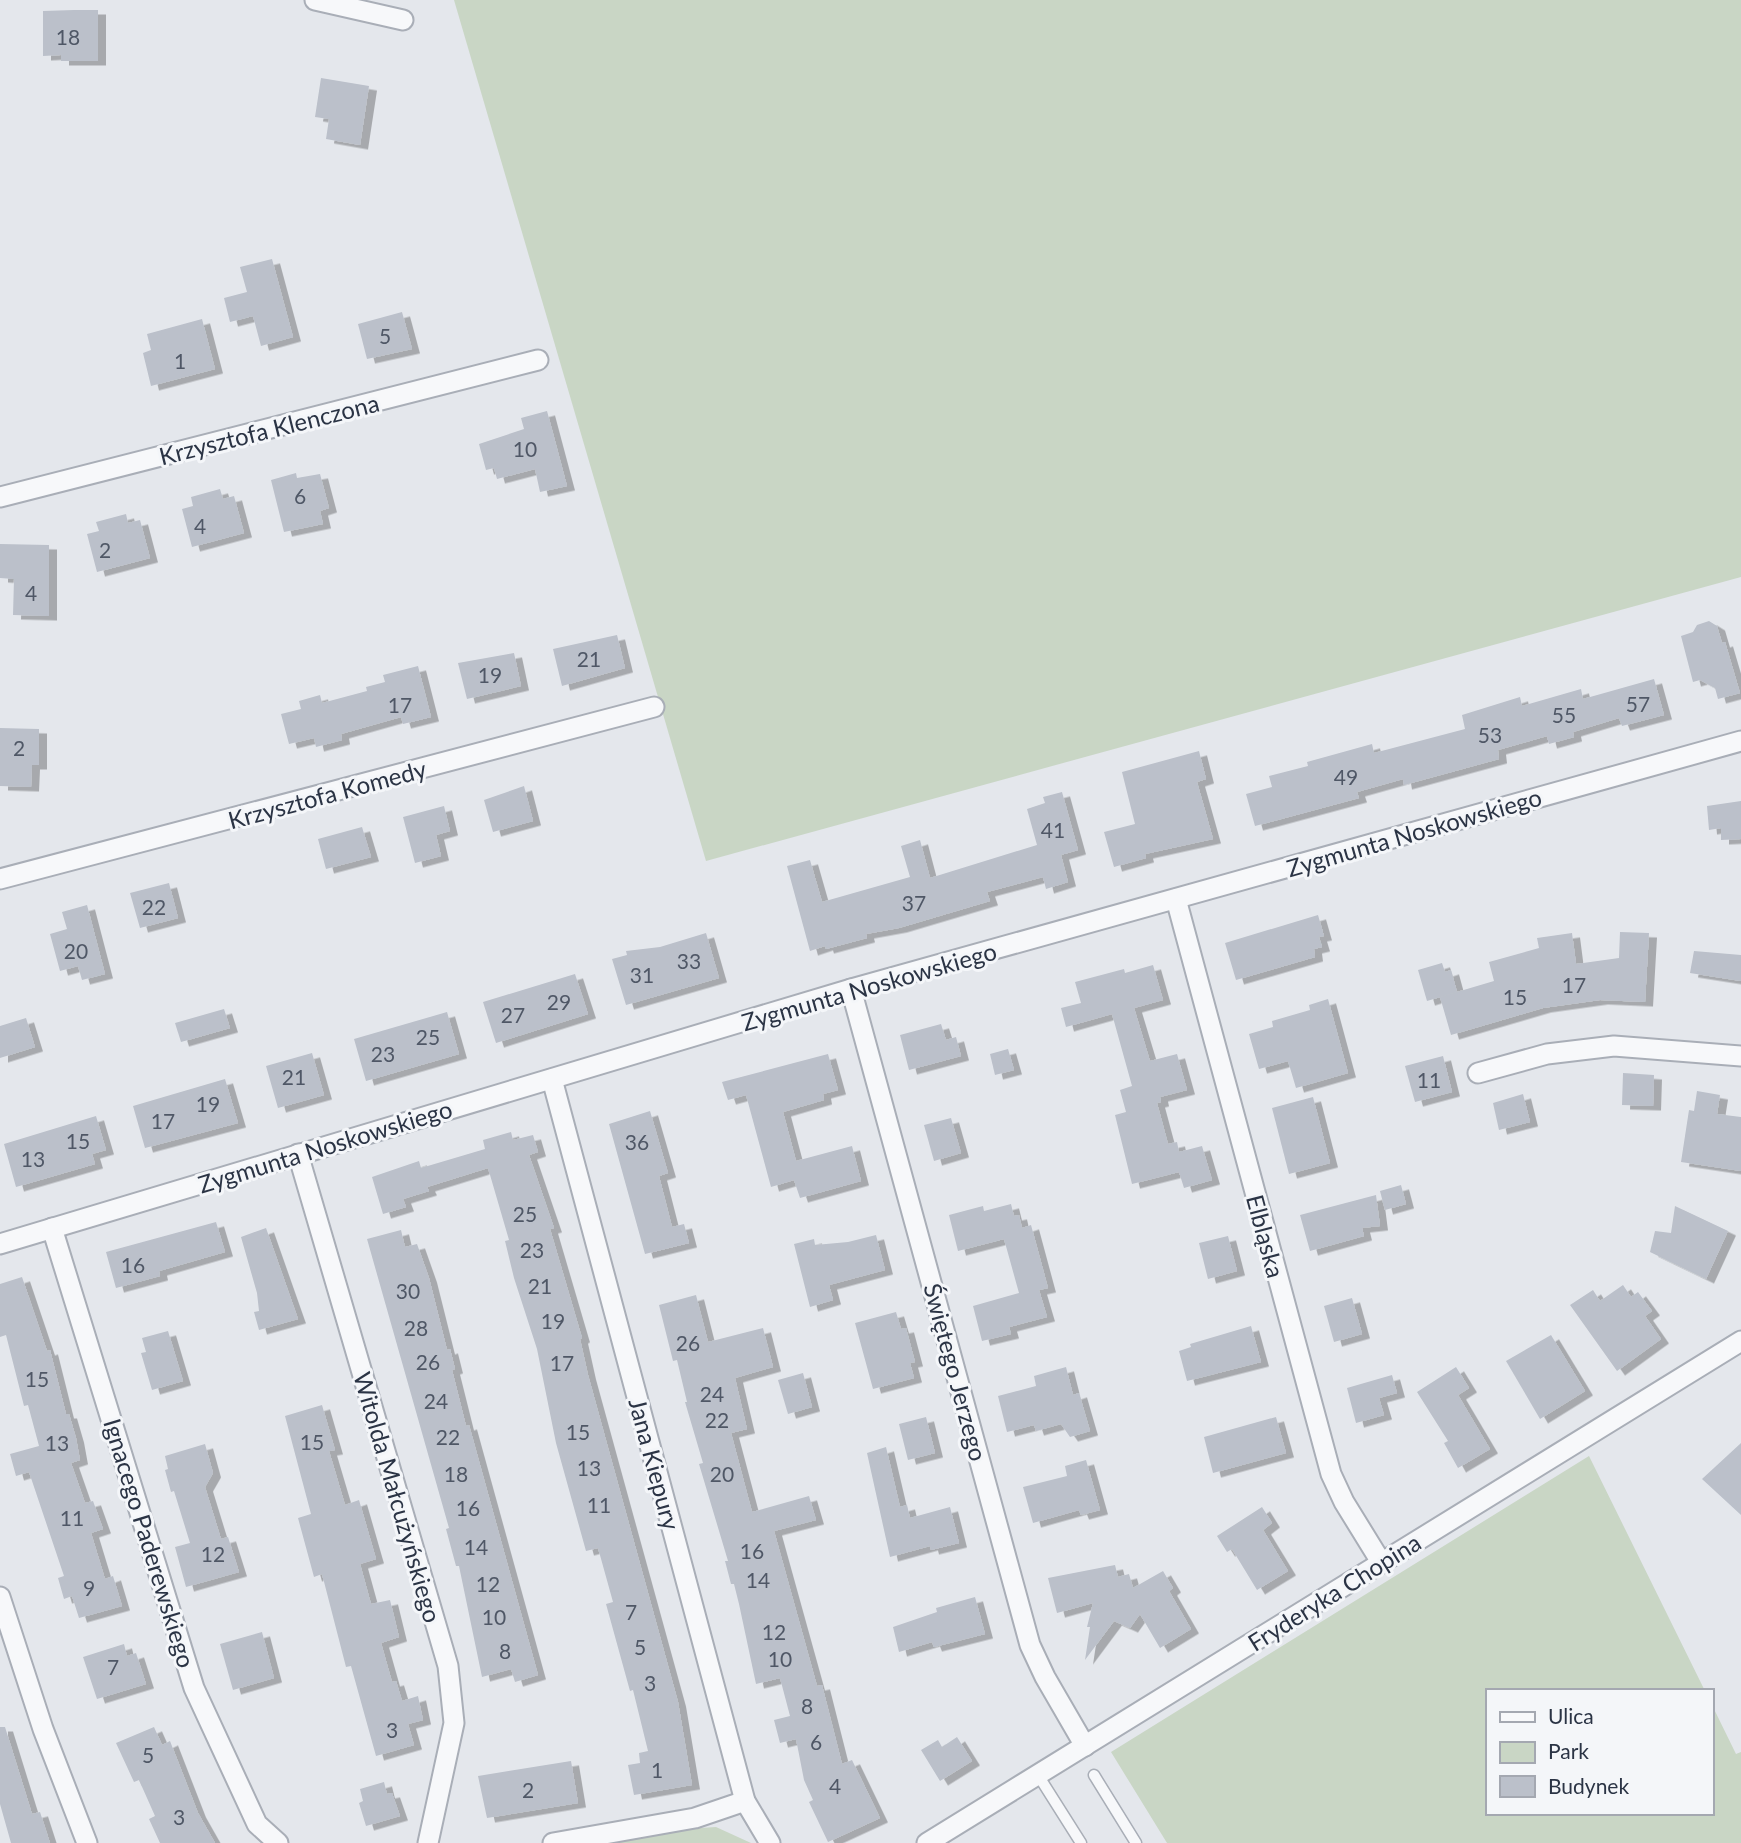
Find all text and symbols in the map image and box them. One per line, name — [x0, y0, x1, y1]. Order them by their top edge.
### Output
house number: 18 — [56, 24, 80, 49]
house number: 5 — [379, 323, 391, 348]
house number: 1 — [174, 348, 186, 373]
street label: Krzysztofa Klenczona — [156, 388, 382, 470]
house number: 10 — [513, 436, 537, 461]
house number: 6 — [294, 483, 306, 508]
house number: 4 — [194, 513, 206, 538]
house number: 2 — [99, 537, 111, 562]
house number: 4 — [25, 580, 37, 605]
house number: 21 — [577, 646, 601, 671]
house number: 19 — [478, 662, 502, 687]
house number: 57 — [1626, 691, 1650, 716]
house number: 17 — [388, 692, 412, 717]
house number: 55 — [1552, 702, 1576, 727]
house number: 53 — [1478, 722, 1502, 747]
house number: 2 — [13, 735, 25, 760]
street label: Krzysztofa Komedy — [225, 753, 430, 834]
house number: 49 — [1334, 764, 1358, 789]
street label: Zygmunta Noskowskiego — [1283, 782, 1545, 882]
house number: 41 — [1041, 817, 1065, 842]
house number: 37 — [902, 890, 926, 915]
house number: 22 — [142, 894, 166, 919]
street label: Zygmunta Noskowskiego — [738, 936, 1000, 1036]
house number: 20 — [64, 938, 88, 963]
house number: 33 — [677, 948, 701, 973]
house number: 31 — [630, 962, 654, 987]
house number: 17 — [1562, 972, 1586, 997]
house number: 15 — [1503, 984, 1527, 1009]
house number: 29 — [547, 989, 571, 1014]
house number: 27 — [501, 1002, 525, 1027]
house number: 25 — [416, 1024, 440, 1049]
house number: 23 — [371, 1041, 395, 1066]
house number: 21 — [282, 1064, 306, 1089]
house number: 11 — [1417, 1067, 1441, 1092]
house number: 19 — [196, 1091, 220, 1116]
street label: Zygmunta Noskowskiego — [195, 1094, 455, 1198]
house number: 17 — [151, 1108, 175, 1133]
house number: 15 — [66, 1128, 90, 1153]
house number: 36 — [625, 1129, 649, 1154]
house number: 13 — [21, 1146, 45, 1171]
street label: Elbląska — [1241, 1191, 1291, 1281]
house number: 25 — [513, 1201, 537, 1226]
house number: 23 — [520, 1237, 544, 1262]
house number: 16 — [121, 1252, 145, 1277]
house number: 21 — [528, 1273, 552, 1298]
house number: 30 — [396, 1278, 420, 1303]
street label: Świętego Jerzego — [918, 1280, 994, 1464]
house number: 19 — [541, 1308, 565, 1333]
house number: 28 — [404, 1315, 428, 1340]
house number: 26 — [676, 1330, 700, 1355]
house number: 26 — [416, 1349, 440, 1374]
house number: 17 — [550, 1350, 574, 1375]
house number: 15 — [25, 1366, 49, 1391]
street label: Witolda Małcużyńskiego — [348, 1368, 448, 1626]
house number: 24 — [700, 1381, 724, 1406]
house number: 24 — [424, 1388, 448, 1413]
street label: Jana Kiepury — [623, 1395, 687, 1534]
house number: 22 — [705, 1407, 729, 1432]
street label: Ignacego Paderewskiego — [98, 1415, 202, 1671]
house number: 15 — [566, 1419, 590, 1444]
house number: 22 — [436, 1424, 460, 1449]
house number: 15 — [300, 1429, 324, 1454]
house number: 13 — [45, 1430, 69, 1455]
house number: 13 — [577, 1455, 601, 1480]
house number: 18 — [444, 1461, 468, 1486]
house number: 20 — [710, 1461, 734, 1486]
house number: 11 — [587, 1492, 611, 1517]
house number: 16 — [456, 1495, 480, 1520]
house number: 11 — [60, 1505, 84, 1530]
street label: Fryderyka Chopina — [1242, 1527, 1426, 1657]
house number: 14 — [464, 1534, 488, 1559]
house number: 16 — [740, 1538, 764, 1563]
house number: 12 — [201, 1541, 225, 1566]
house number: 14 — [746, 1567, 770, 1592]
house number: 12 — [476, 1571, 500, 1596]
house number: 9 — [83, 1575, 95, 1600]
house number: 7 — [625, 1599, 637, 1624]
house number: 10 — [482, 1604, 506, 1629]
house number: 12 — [762, 1619, 786, 1644]
house number: 5 — [634, 1634, 646, 1659]
house number: 8 — [499, 1638, 511, 1663]
house number: 10 — [768, 1646, 792, 1671]
house number: 7 — [107, 1654, 119, 1679]
house number: 3 — [644, 1670, 656, 1695]
legend — [1486, 1689, 1713, 1815]
house number: 8 — [801, 1693, 813, 1718]
text: Ulica — [1548, 1703, 1594, 1728]
house number: 3 — [386, 1717, 398, 1742]
house number: 6 — [810, 1729, 822, 1754]
text: Park — [1548, 1738, 1589, 1763]
house number: 5 — [142, 1742, 154, 1767]
house number: 1 — [651, 1757, 663, 1782]
house number: 4 — [829, 1773, 841, 1798]
text: Budynek — [1548, 1773, 1629, 1798]
house number: 2 — [522, 1777, 534, 1802]
house number: 3 — [173, 1804, 185, 1829]

